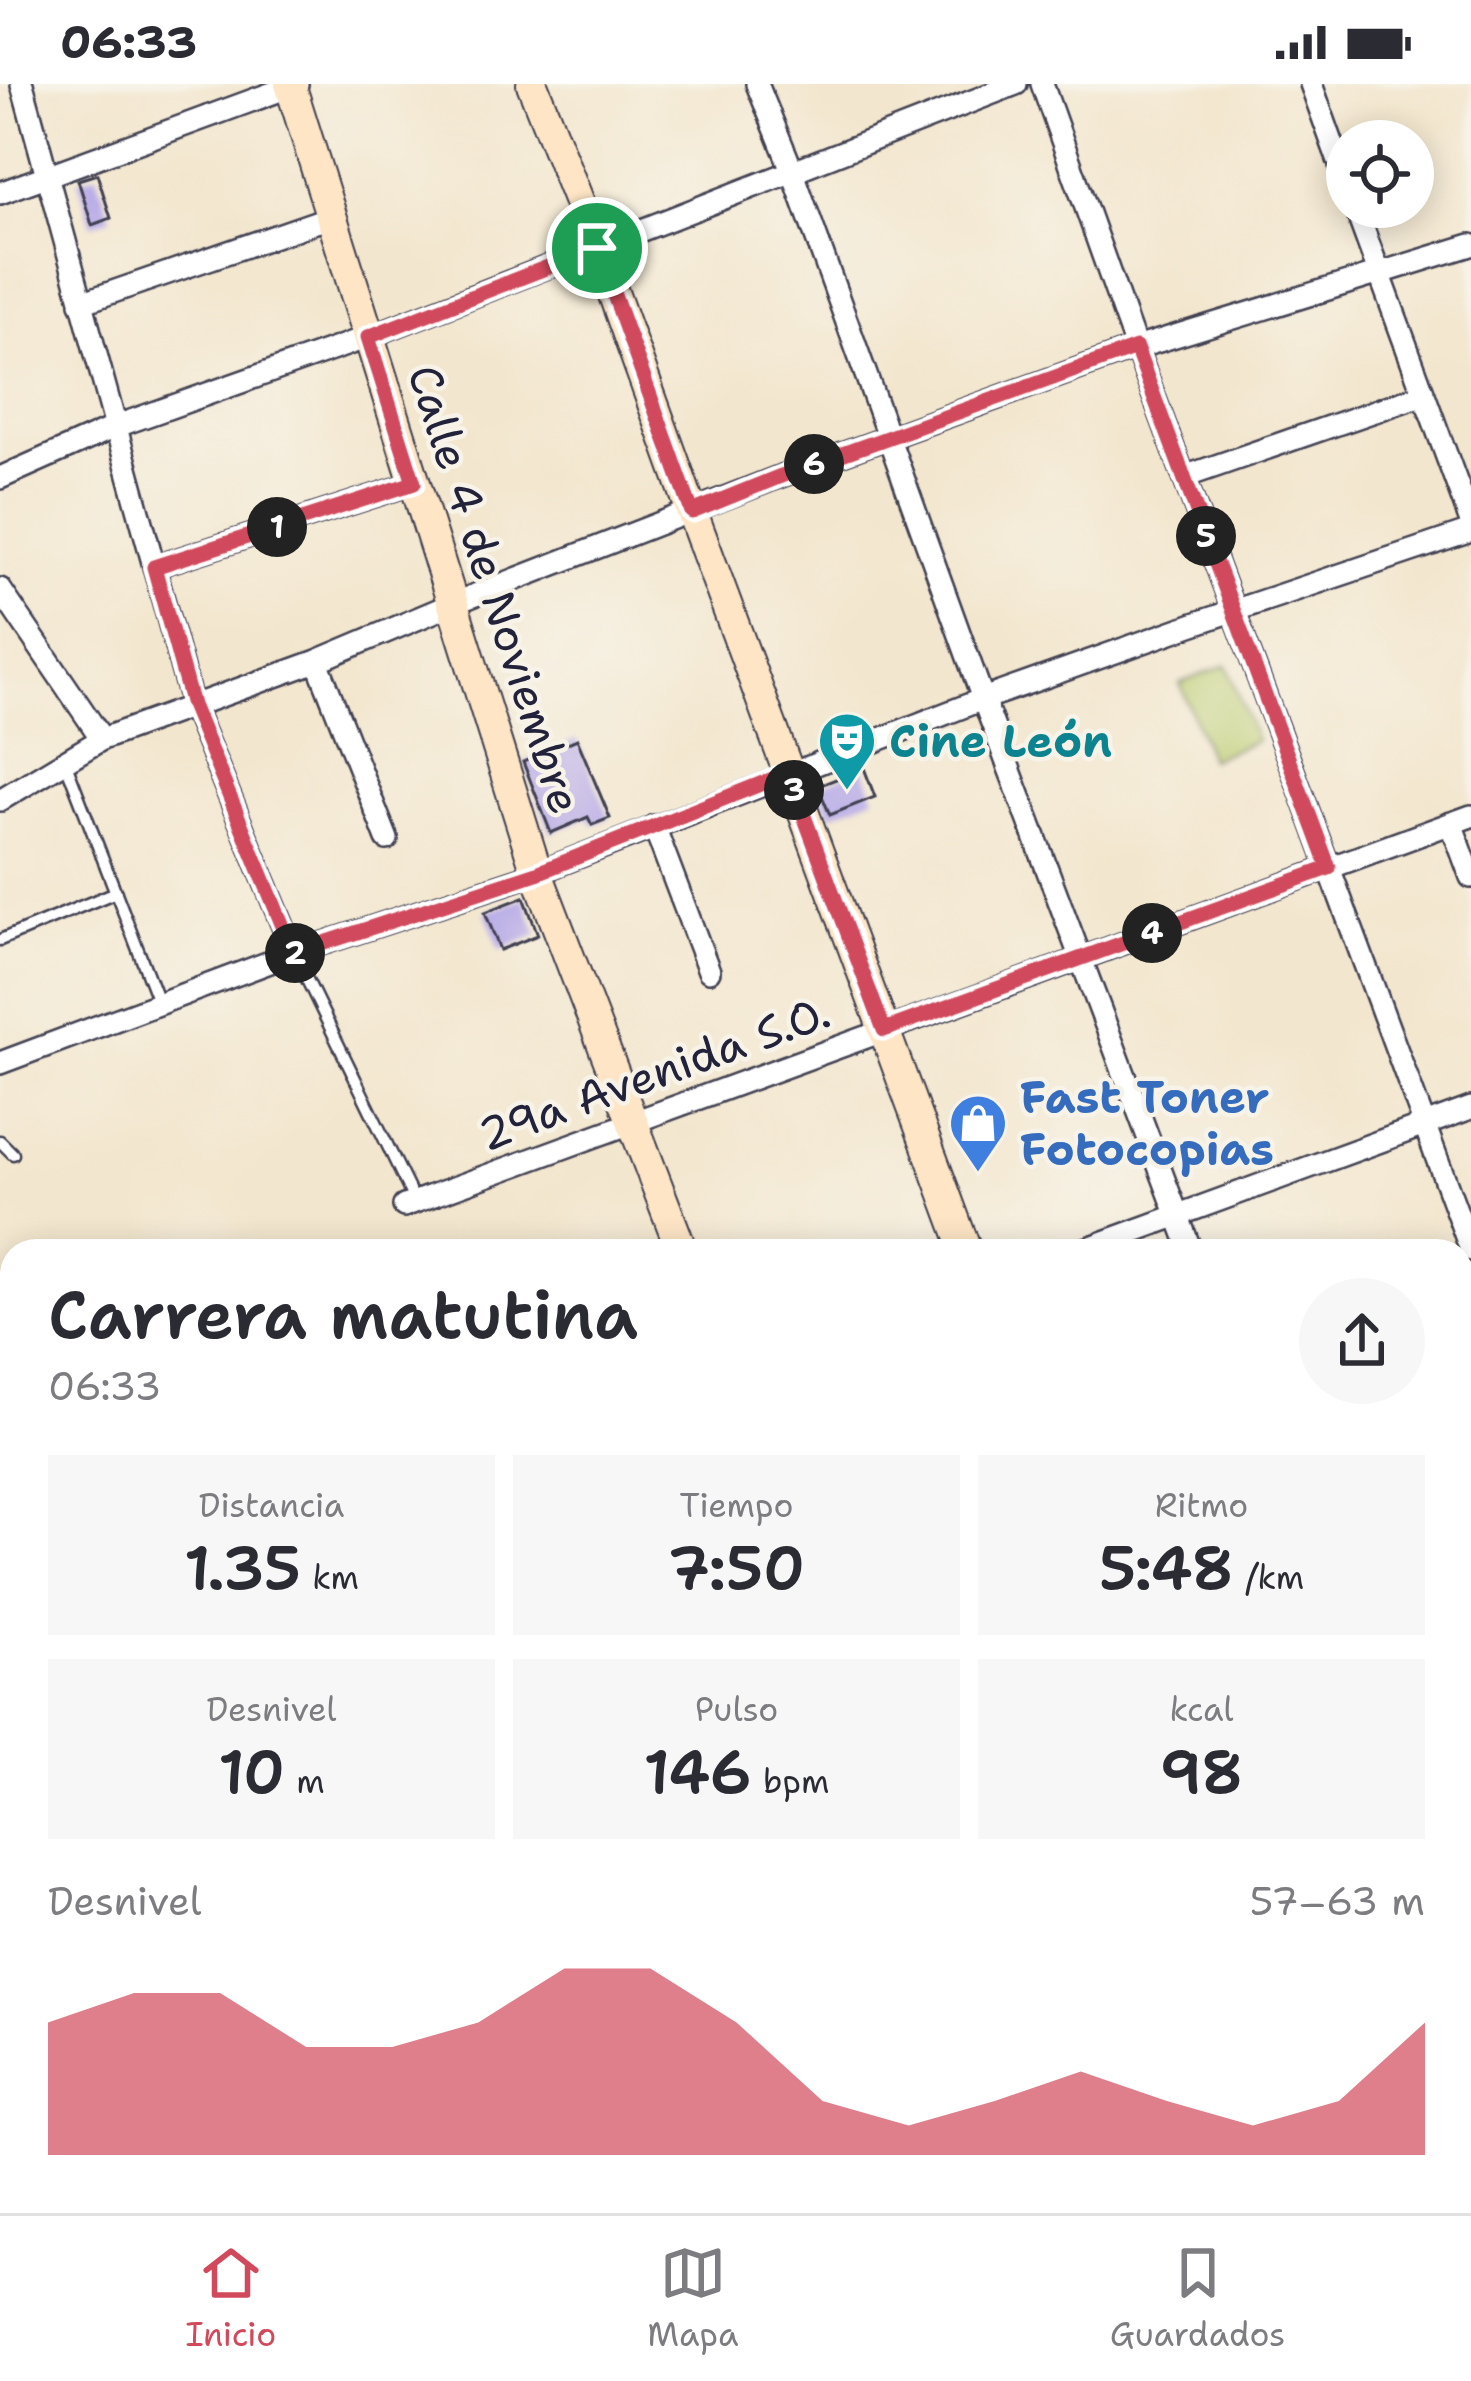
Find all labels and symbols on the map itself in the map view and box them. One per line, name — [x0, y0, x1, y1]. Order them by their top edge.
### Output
pin — [546, 197, 648, 299]
street label: Calle 4 de Noviembre — [394, 357, 596, 821]
pin: 6 — [784, 434, 844, 494]
pin: 1 — [247, 497, 307, 557]
pin: 5 — [1176, 506, 1236, 566]
theatre icon: Cine León — [816, 710, 878, 792]
place label: Cine León — [889, 711, 1112, 771]
pin: 3 — [764, 760, 824, 820]
pin: 4 — [1122, 903, 1182, 963]
pin: 2 — [265, 923, 325, 983]
street label: 29a Avenida S.O. — [470, 982, 838, 1164]
place label: Fast Toner Fotocopias — [1020, 1067, 1274, 1179]
shop icon: Fast Toner Fotocopias — [947, 1092, 1009, 1174]

